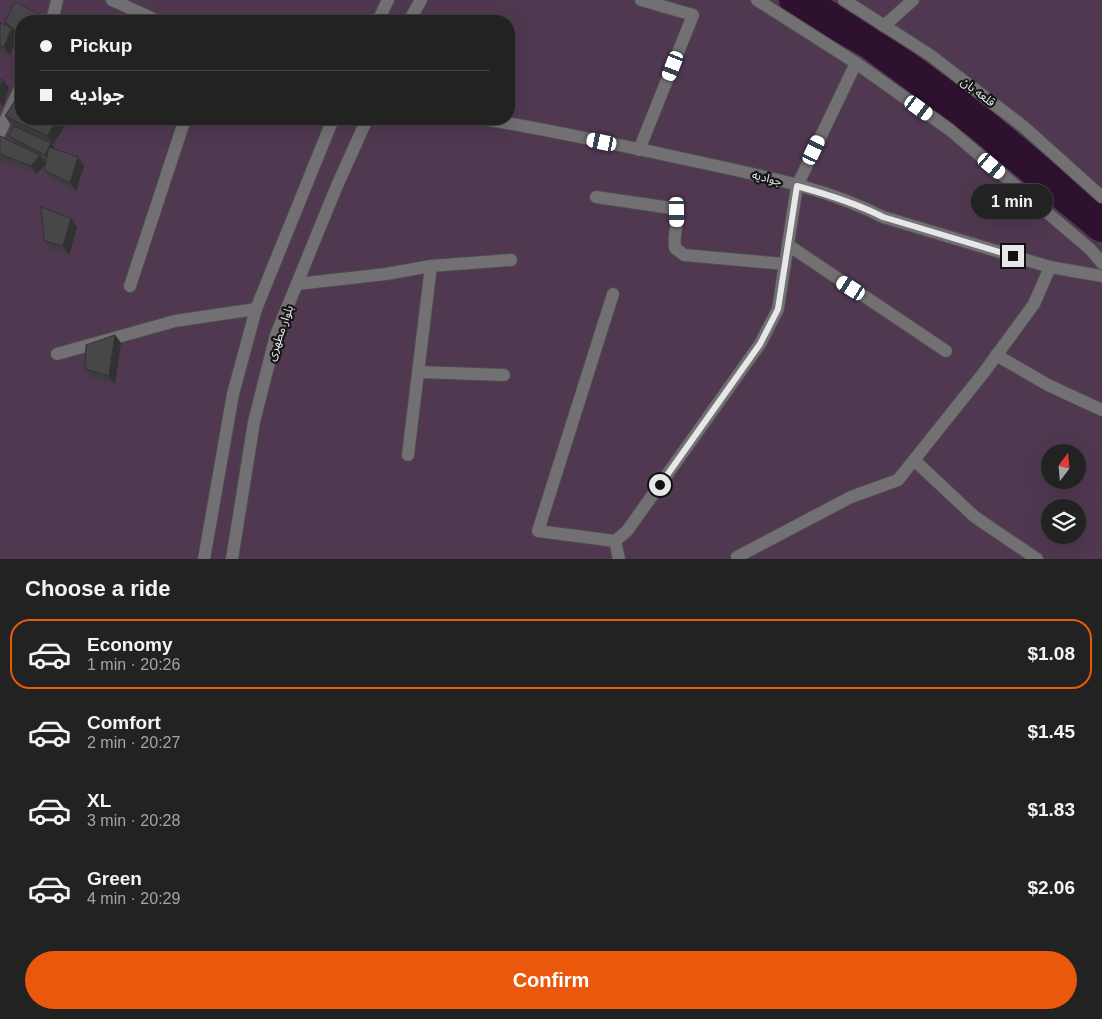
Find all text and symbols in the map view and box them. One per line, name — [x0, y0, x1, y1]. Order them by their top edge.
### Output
text: Pickup — [70, 35, 132, 56]
car — [660, 49, 685, 83]
street label: قلعه بان — [958, 75, 998, 109]
text: جوادیه — [70, 84, 124, 105]
car — [902, 93, 935, 123]
car — [585, 132, 618, 152]
car — [800, 133, 827, 167]
car — [975, 151, 1008, 181]
street label: جوادیه — [750, 167, 784, 189]
callout: 1 min — [972, 184, 1054, 218]
text: 1 min — [991, 193, 1033, 210]
car — [669, 197, 684, 227]
route end — [1002, 245, 1024, 267]
car — [834, 274, 867, 302]
street label: بلوار مطهری — [264, 303, 296, 363]
north arrow — [1041, 444, 1086, 489]
map controls — [1041, 444, 1086, 544]
route start — [649, 474, 671, 496]
button: layers — [1041, 499, 1086, 544]
text: Choose a ride — [25, 576, 170, 601]
icon: car — [27, 632, 72, 677]
text: Economy — [87, 634, 173, 655]
text: $1.08 — [1027, 643, 1075, 664]
text: 1 min · 20:26 — [87, 656, 180, 673]
icon: car — [27, 710, 72, 755]
text: Comfort — [87, 712, 161, 733]
text: $1.45 — [1027, 721, 1075, 742]
text: 2 min · 20:27 — [87, 734, 180, 751]
icon: car — [27, 788, 72, 833]
text: XL — [87, 790, 111, 811]
text: $1.83 — [1027, 799, 1075, 820]
text: 3 min · 20:28 — [87, 812, 180, 829]
icon: car — [27, 866, 72, 911]
text: Green — [87, 868, 142, 889]
text: $2.06 — [1027, 877, 1075, 898]
text: 4 min · 20:29 — [87, 890, 180, 907]
button: Confirm — [25, 951, 1077, 1009]

